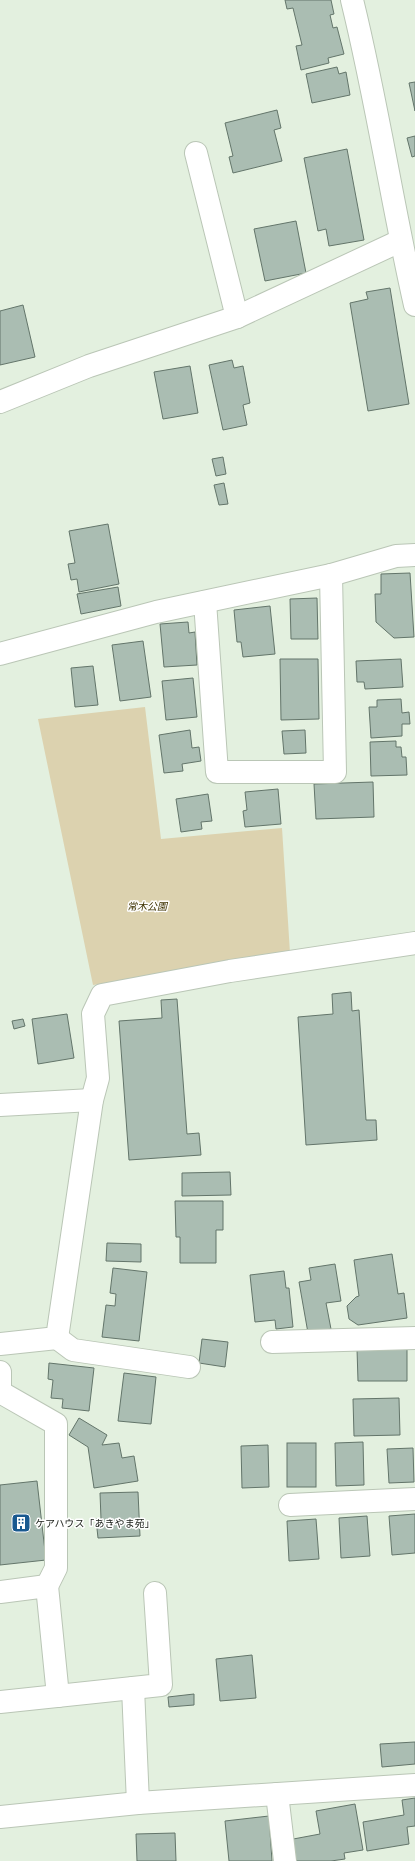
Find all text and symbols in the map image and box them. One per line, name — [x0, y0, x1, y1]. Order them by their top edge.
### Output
park label: 常木公園 — [127, 899, 169, 913]
building icon: ケアハウス「あきやま苑」 — [10, 1512, 32, 1534]
place label: ケアハウス「あきやま苑」 — [35, 1516, 155, 1530]

